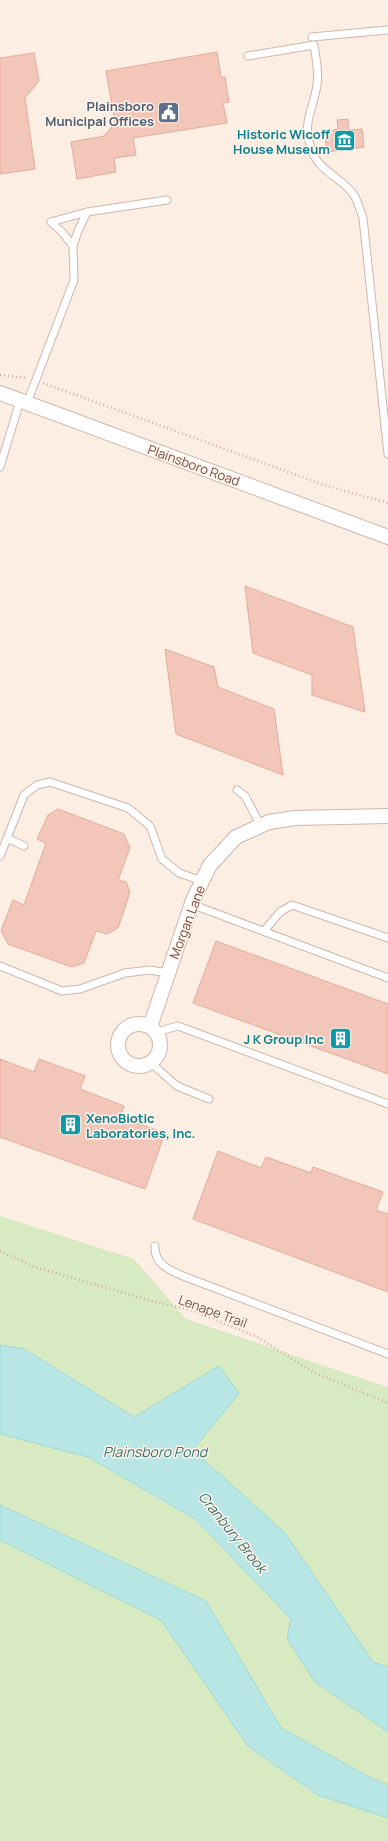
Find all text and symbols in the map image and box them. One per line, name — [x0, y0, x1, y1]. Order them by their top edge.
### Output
place label: Plainsboro Municipal Offices — [45, 97, 154, 130]
public building icon: Plainsboro Municipal Offices — [156, 100, 182, 126]
place label: Historic Wicoff House Museum — [233, 125, 331, 158]
museum icon: Historic Wicoff House Museum — [332, 128, 358, 154]
street label: Plainsboro Road — [145, 440, 243, 490]
street label: Morgan Lane — [165, 882, 209, 961]
building icon: J K Group Inc — [327, 1026, 353, 1052]
place label: J K Group Inc — [244, 1030, 325, 1048]
place label: XenoBiotic Laboratories, Inc. — [86, 1109, 195, 1142]
building icon: XenoBiotic Laboratories, Inc. — [58, 1112, 84, 1138]
street label: Lenape Trail — [176, 1290, 250, 1332]
water label: Plainsboro Pond — [103, 1442, 209, 1461]
water label: Cranbury Brook — [194, 1487, 273, 1578]

